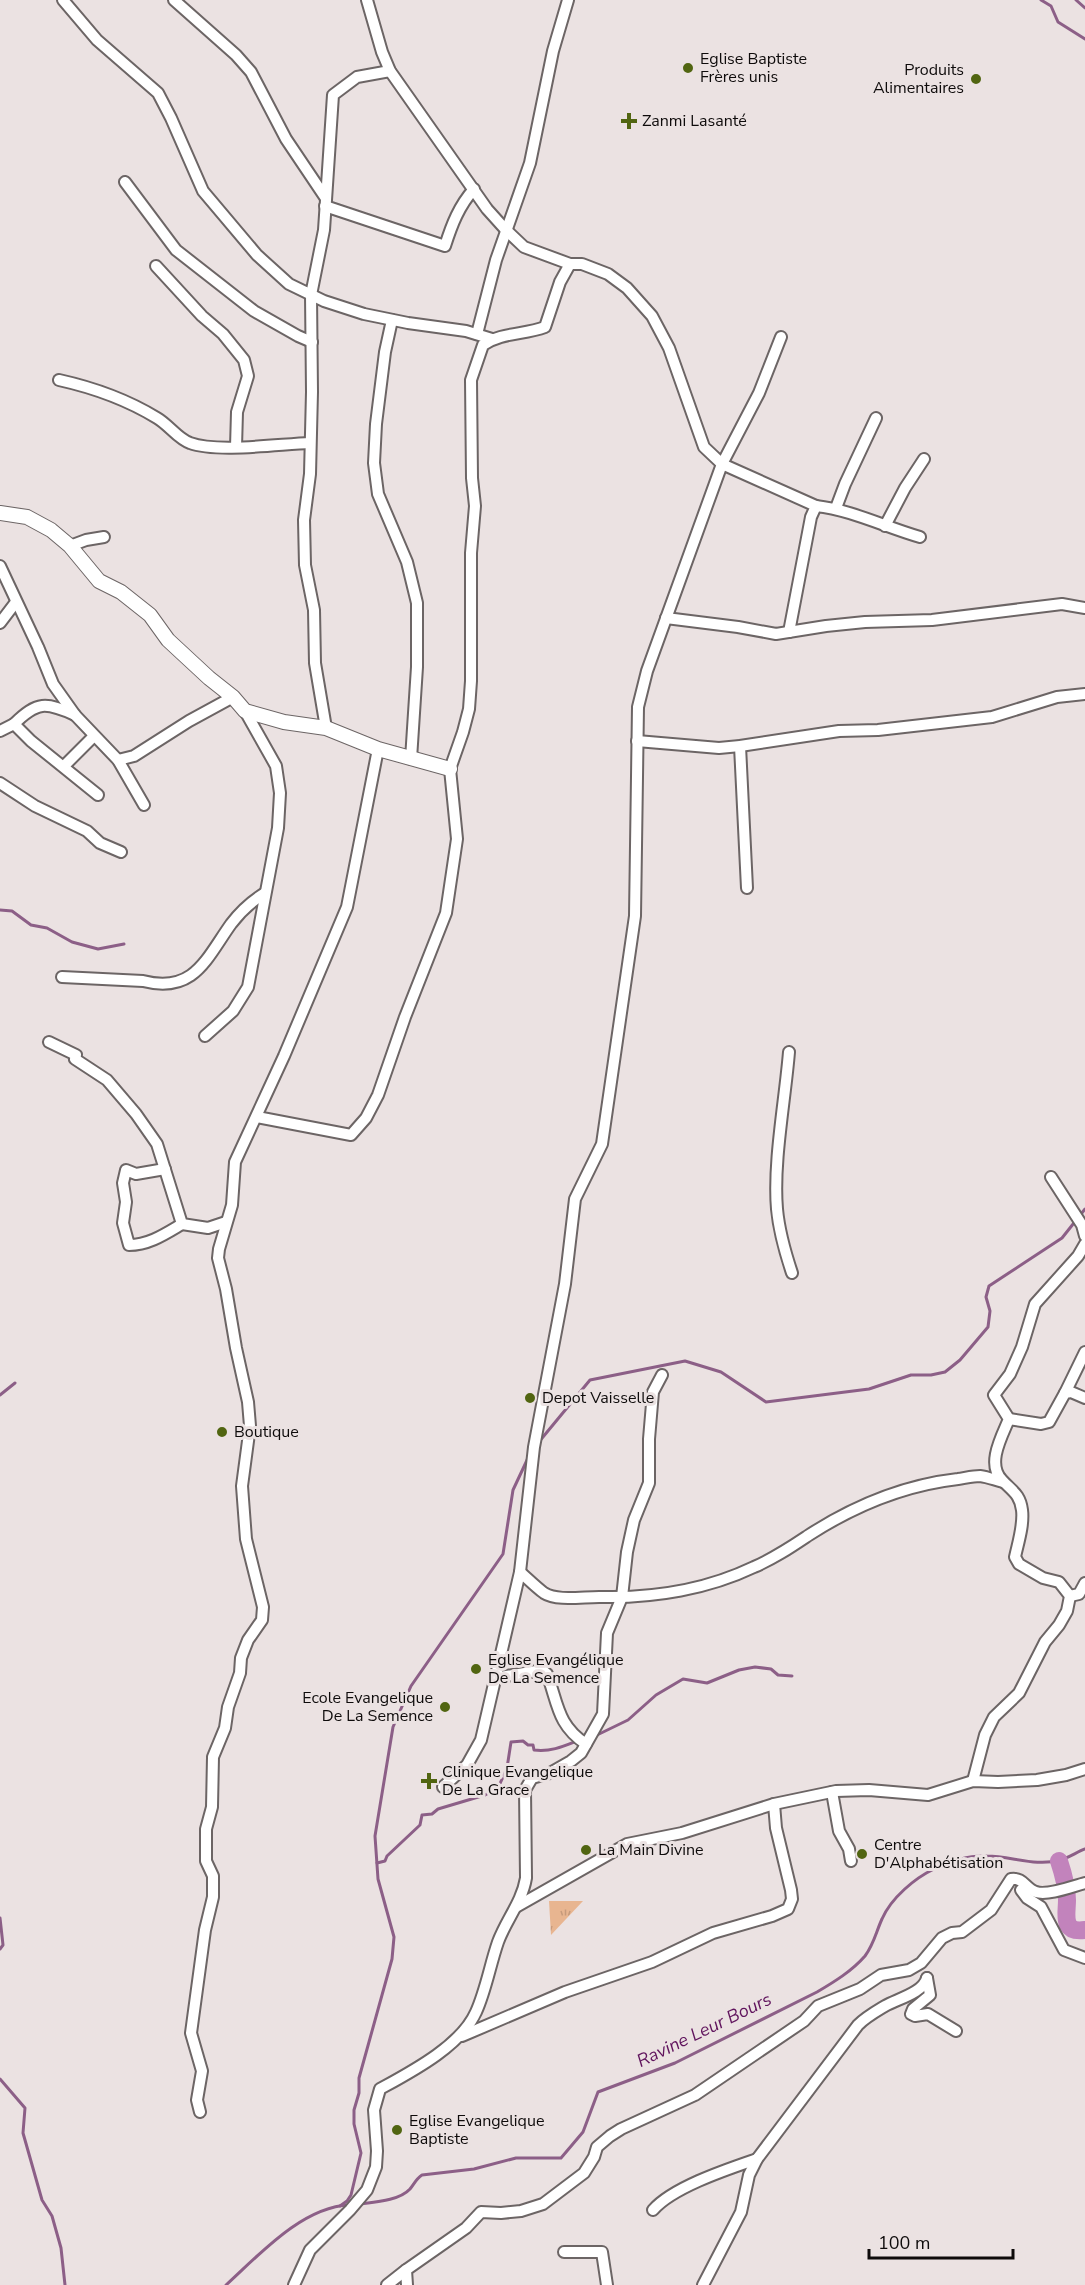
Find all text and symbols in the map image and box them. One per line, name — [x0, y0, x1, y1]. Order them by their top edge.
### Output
place label: Eglise Baptiste Frères unis — [700, 48, 807, 88]
place label: Produits Alimentaires — [873, 59, 964, 99]
marker: Eglise Baptiste Frères unis — [681, 61, 695, 75]
marker: Produits Alimentaires — [969, 72, 983, 86]
place label: Zanmi Lasanté — [642, 110, 747, 132]
marker: Zanmi Lasanté — [620, 112, 638, 130]
place label: Depot Vaisselle — [542, 1387, 654, 1409]
marker: Depot Vaisselle — [523, 1391, 537, 1405]
place label: Boutique — [234, 1421, 299, 1443]
marker: Boutique — [215, 1425, 229, 1439]
place label: Eglise Evangélique De La Semence — [488, 1649, 623, 1689]
marker: Eglise Evangélique De La Semence — [469, 1662, 483, 1676]
place label: Ecole Evangelique De La Semence — [302, 1687, 433, 1727]
marker: Ecole Evangelique De La Semence — [438, 1700, 452, 1714]
place label: Clinique Evangelique De La Grace — [442, 1761, 593, 1801]
marker: Clinique Evangelique De La Grace — [420, 1772, 438, 1790]
place label: Centre D'Alphabétisation — [874, 1834, 1003, 1874]
place label: La Main Divine — [598, 1839, 704, 1861]
marker: La Main Divine — [579, 1843, 593, 1857]
marker: Centre D'Alphabétisation — [855, 1847, 869, 1861]
water label: Ravine Leur Bours — [633, 1987, 775, 2073]
place label: Eglise Evangelique Baptiste — [409, 2110, 544, 2150]
marker: Eglise Evangelique Baptiste — [390, 2123, 404, 2137]
scale bar — [869, 2222, 1013, 2260]
text: 100 m — [878, 2231, 930, 2255]

